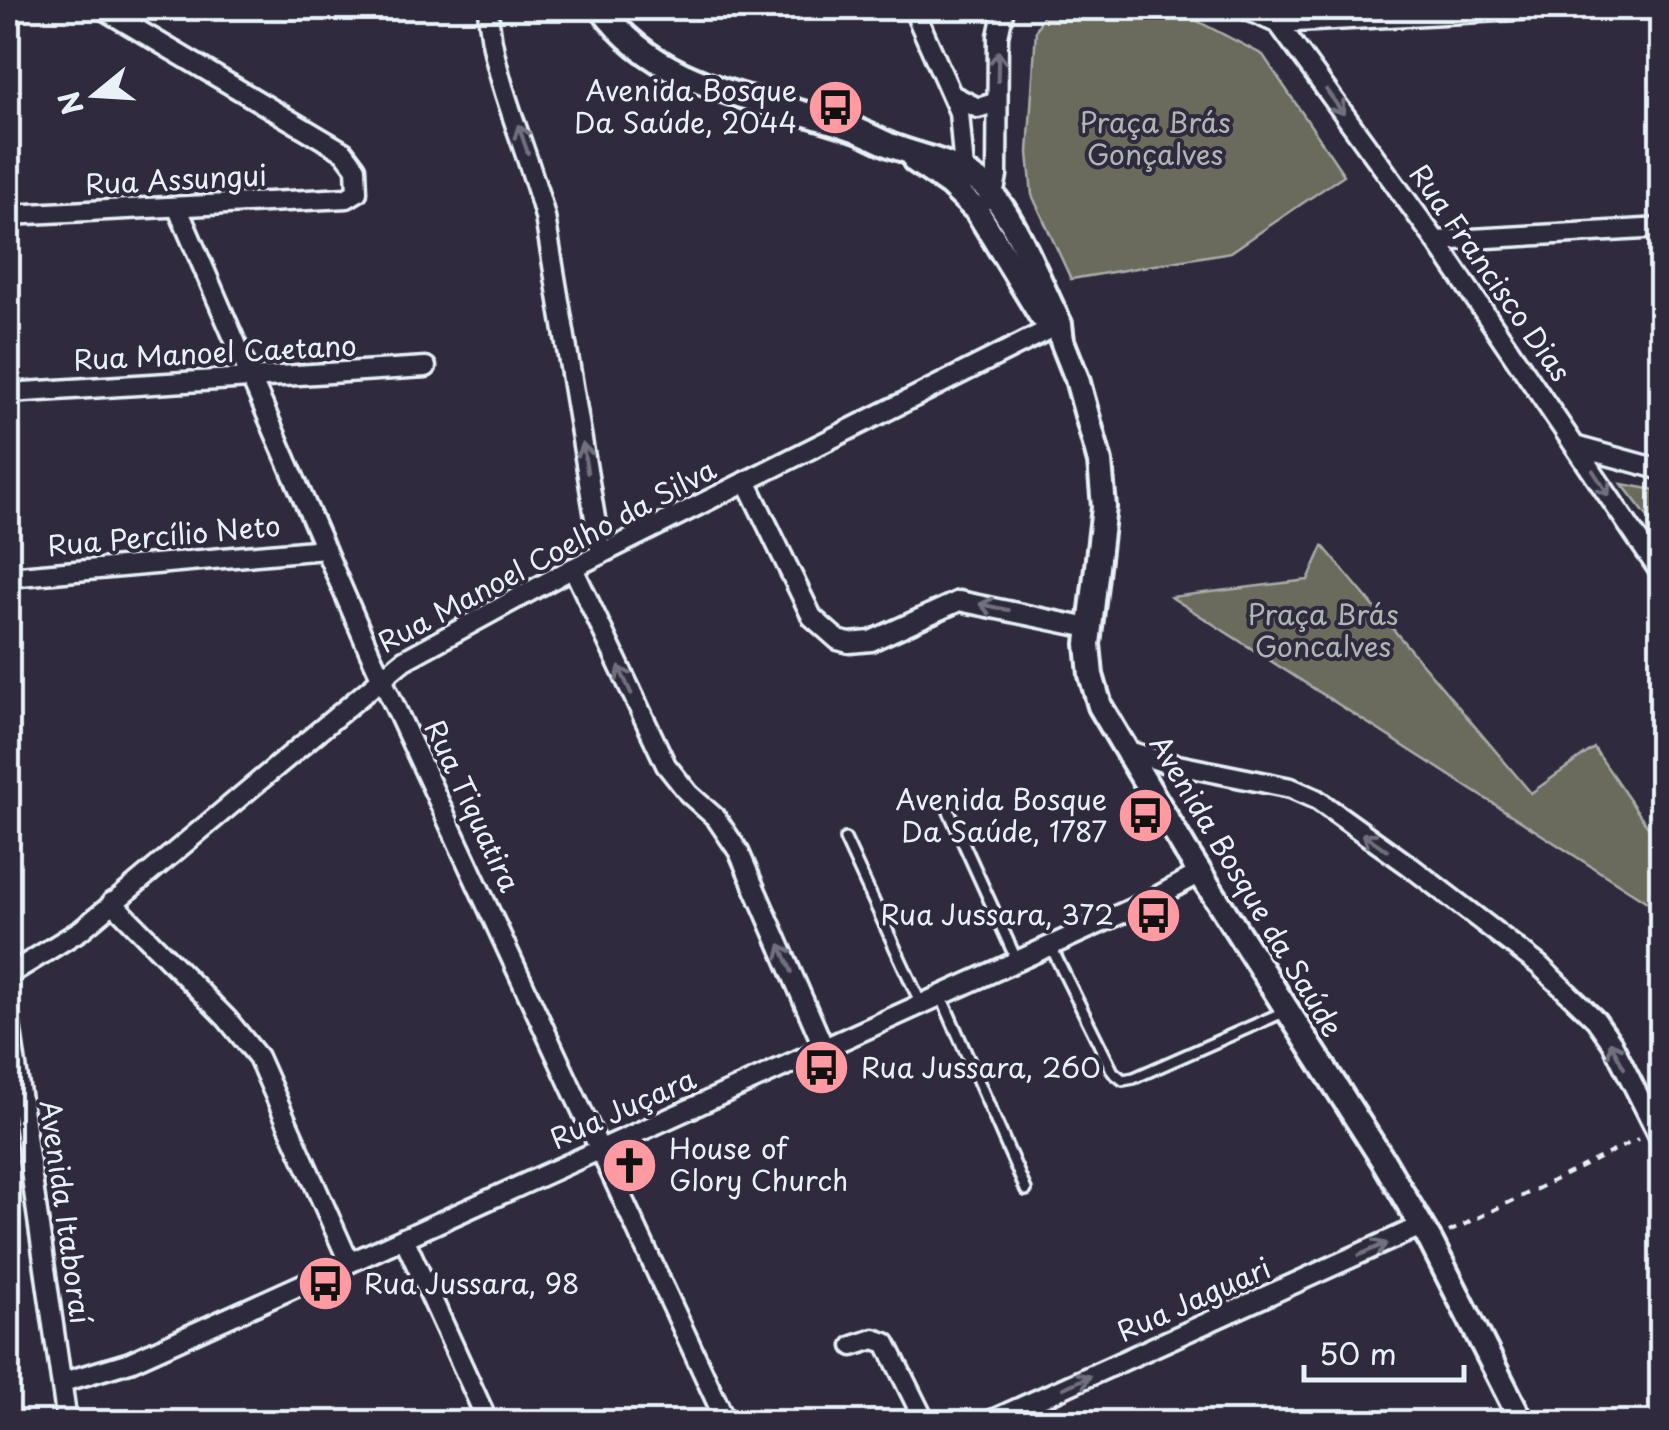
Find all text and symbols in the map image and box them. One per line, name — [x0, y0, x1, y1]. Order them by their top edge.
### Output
north arrow — [45, 45, 145, 145]
one-way arrow — [988, 51, 1007, 83]
place label: Avenida Bosque Da Saúde, 2044 — [574, 68, 797, 143]
bus stop icon: Avenida Bosque Da Saúde, 2044 — [806, 77, 866, 137]
text: N — [46, 86, 94, 120]
one-way arrow — [1324, 88, 1345, 115]
park label: Praça Brás Gonçalves — [1079, 100, 1231, 175]
one-way arrow — [513, 125, 531, 156]
street label: Rua Assungui — [84, 152, 268, 205]
street label: Rua Francisco Dias — [1400, 154, 1583, 390]
street label: Rua Manoel Caetano — [72, 323, 358, 380]
one-way arrow — [575, 442, 594, 475]
street label: Rua Manoel Coelho da Silva — [370, 447, 724, 662]
one-way arrow — [1591, 468, 1612, 497]
street label: Rua Percílio Neto — [46, 503, 282, 566]
park label: Praça Brás Goncalves — [1247, 592, 1399, 667]
one-way arrow — [979, 596, 1011, 615]
one-way arrow — [614, 666, 633, 696]
street label: Rua Tiquatira — [415, 712, 532, 899]
street label: Avenida Bosque da Saúde — [1140, 726, 1355, 1044]
place label: Avenida Bosque Da Saúde, 1787 — [896, 777, 1107, 852]
bus stop icon: Avenida Bosque Da Saúde, 1787 — [1116, 786, 1176, 846]
one-way arrow — [1362, 832, 1390, 853]
bus stop icon: Rua Jussara, 372 — [1123, 885, 1183, 945]
place label: Rua Jussara, 372 — [881, 892, 1114, 935]
one-way arrow — [776, 943, 794, 974]
bus stop icon: Rua Jussara, 260 — [792, 1038, 852, 1098]
one-way arrow — [1607, 1040, 1627, 1070]
place label: Rua Jussara, 260 — [861, 1045, 1101, 1088]
street label: Rua Juçara — [543, 1056, 702, 1159]
street label: Avenida Itaboraí — [29, 1097, 103, 1326]
place label: House of Glory Church — [669, 1126, 848, 1201]
church icon: House of Glory Church — [600, 1135, 660, 1195]
one-way arrow — [1357, 1239, 1388, 1257]
street label: Rua Jaguari — [1110, 1246, 1277, 1352]
bus stop icon: Rua Jussara, 98 — [295, 1254, 355, 1314]
place label: Rua Jussara, 98 — [364, 1261, 579, 1304]
scale bar — [1304, 1320, 1464, 1382]
text: 50 m — [1319, 1330, 1397, 1375]
one-way arrow — [1061, 1372, 1091, 1391]

